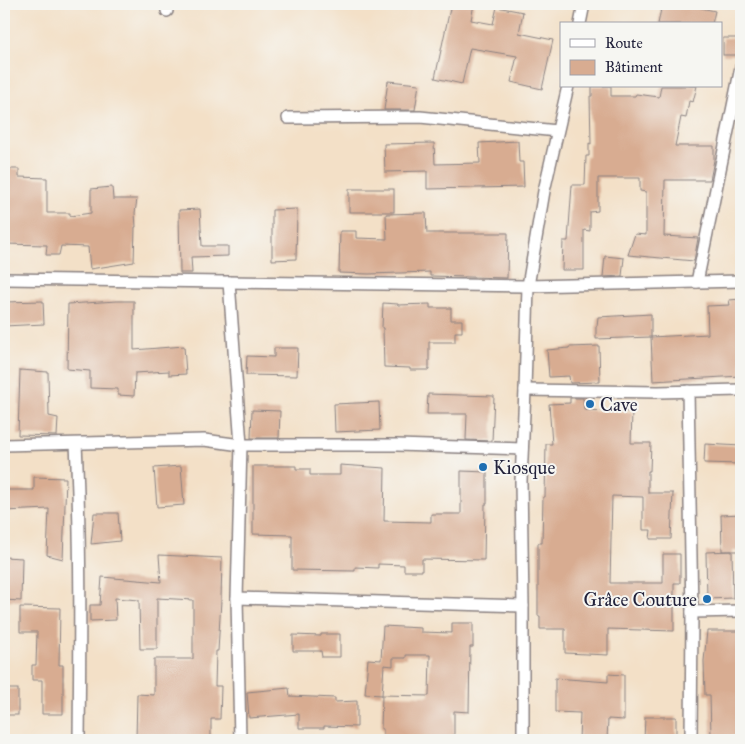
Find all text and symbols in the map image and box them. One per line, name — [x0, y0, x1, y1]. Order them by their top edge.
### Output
legend — [560, 22, 722, 88]
text: Route — [605, 34, 643, 52]
text: Bâtiment — [605, 58, 664, 76]
place label: Cave — [600, 393, 638, 416]
marker: Cave — [584, 398, 596, 410]
place label: Kiosque — [493, 456, 555, 480]
marker: Kiosque — [477, 461, 489, 473]
place label: Grâce Couture — [583, 588, 697, 611]
marker: Grâce Couture — [701, 593, 713, 605]

